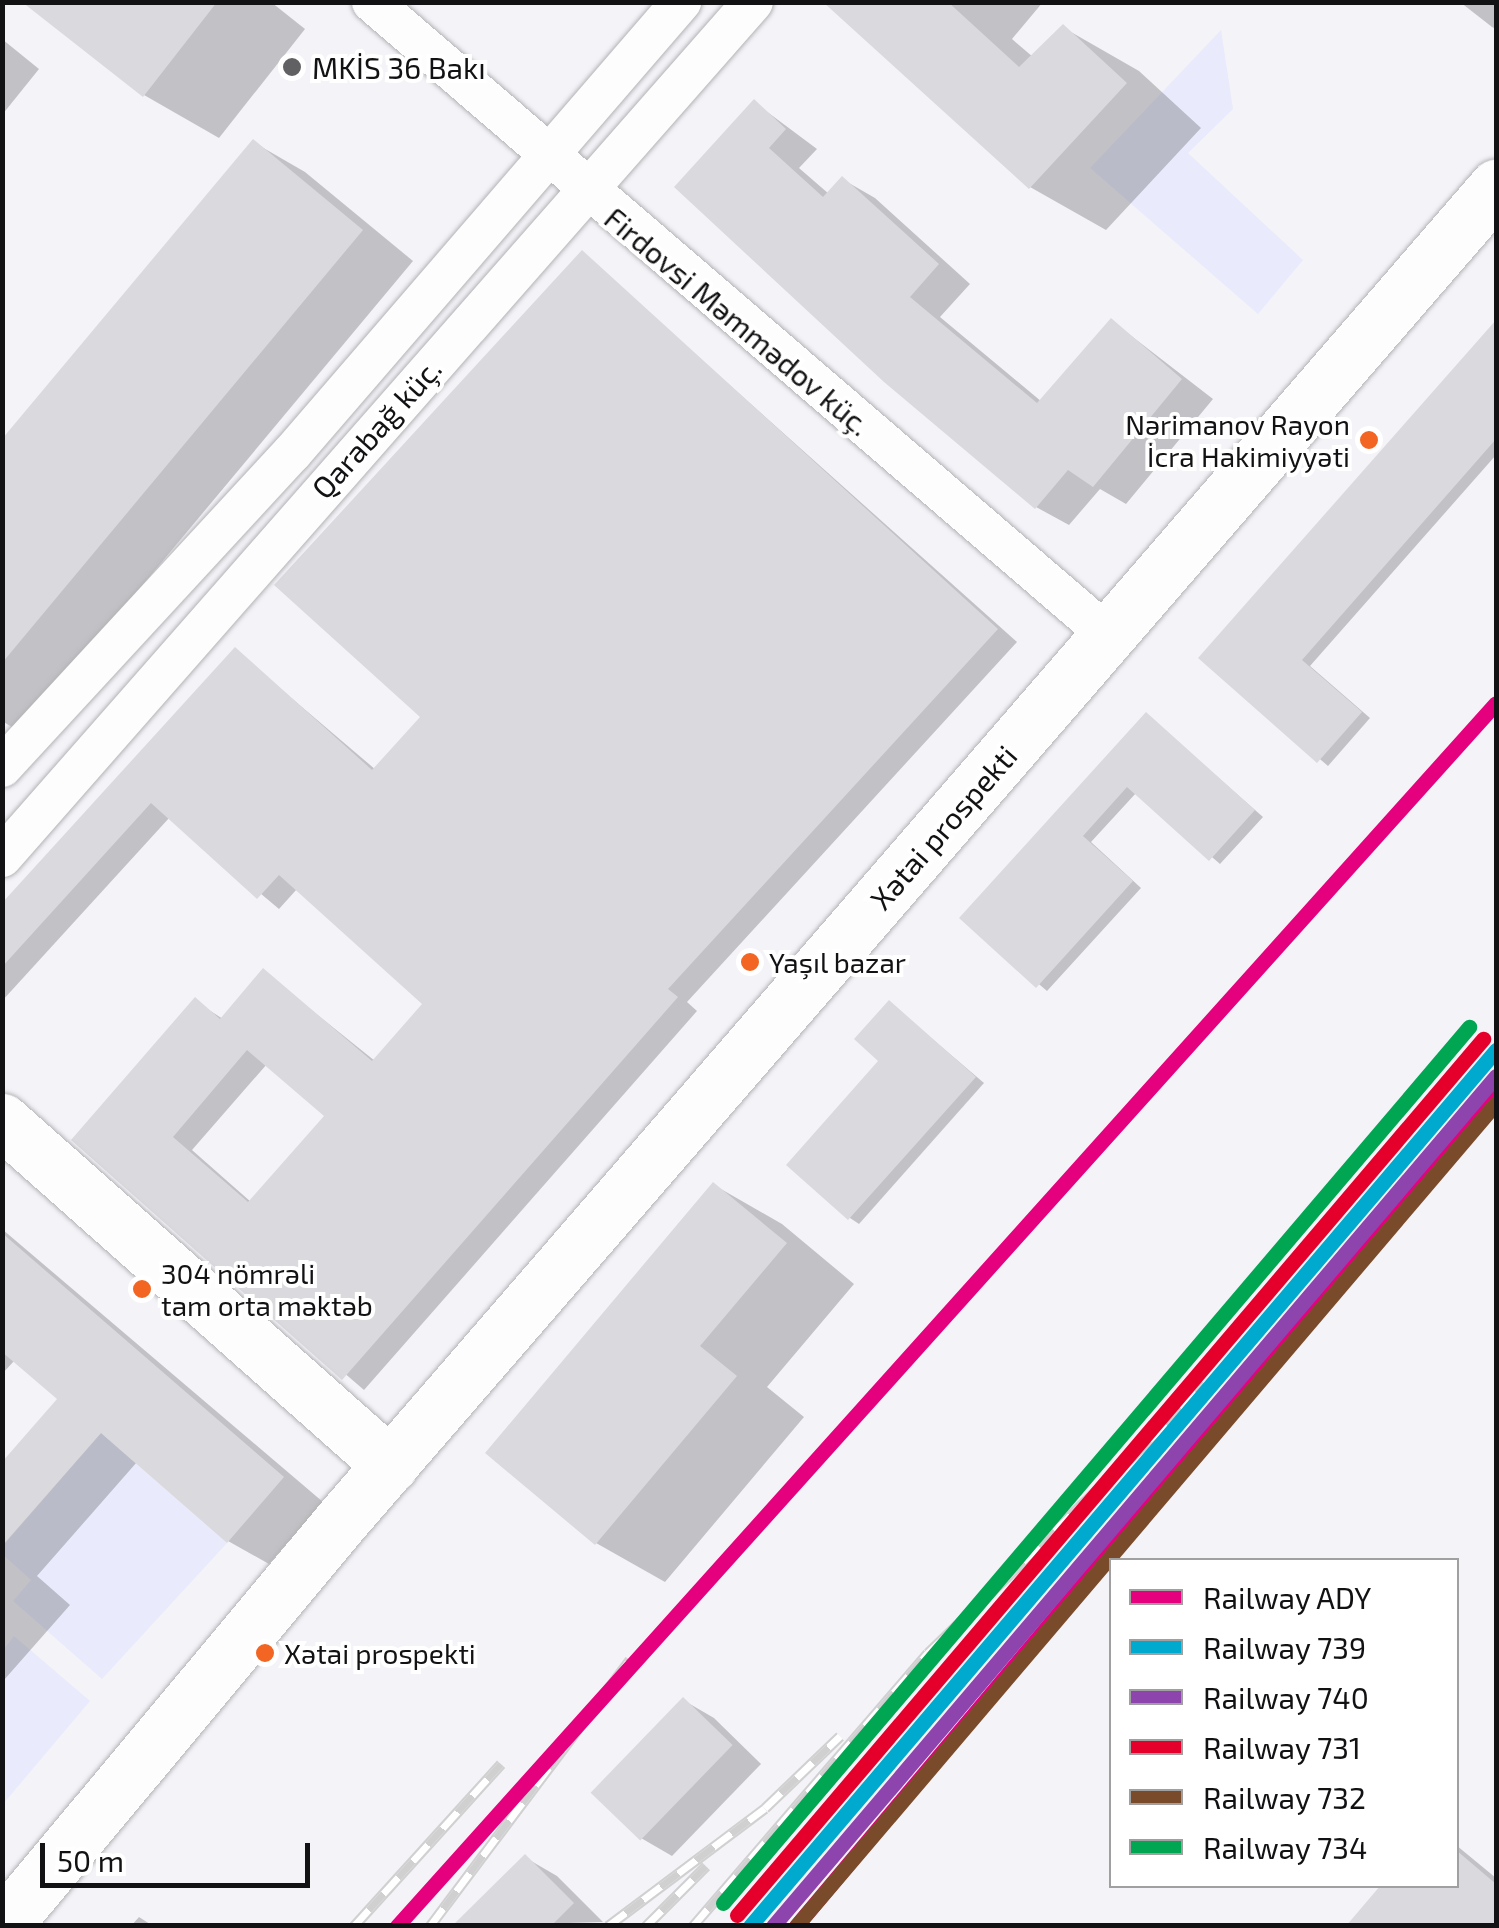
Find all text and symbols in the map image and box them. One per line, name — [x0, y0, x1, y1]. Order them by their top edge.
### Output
place label: MKİS 36 Bakı — [312, 49, 486, 85]
marker: MKİS 36 Bakı — [281, 56, 303, 78]
street label: Firdovsi Məmmədov küç. — [598, 199, 878, 443]
street label: Qarabağ küç. — [304, 351, 448, 505]
place label: Nərimanov Rayon İcra Hakimiyyəti — [1125, 407, 1350, 473]
marker: Nərimanov Rayon İcra Hakimiyyəti — [1359, 430, 1379, 450]
street label: Xətai prospekti — [862, 738, 1024, 916]
place label: Yaşıl bazar — [769, 945, 907, 979]
marker: Yaşıl bazar — [740, 952, 760, 972]
place label: 304 nömrəli tam orta məktəb — [161, 1256, 373, 1322]
marker: 304 nömrəli tam orta məktəb — [132, 1279, 152, 1299]
legend — [1109, 1558, 1459, 1888]
text: Railway ADY — [1203, 1579, 1371, 1615]
text: Railway 739 — [1203, 1629, 1366, 1665]
place label: Xətai prospekti — [284, 1636, 476, 1670]
marker: Xətai prospekti — [255, 1643, 275, 1663]
text: Railway 740 — [1203, 1679, 1369, 1715]
text: Railway 731 — [1203, 1729, 1361, 1765]
text: Railway 732 — [1203, 1779, 1366, 1815]
scale bar — [45, 1823, 315, 1885]
text: Railway 734 — [1203, 1829, 1367, 1865]
text: 50 m — [57, 1842, 124, 1878]

